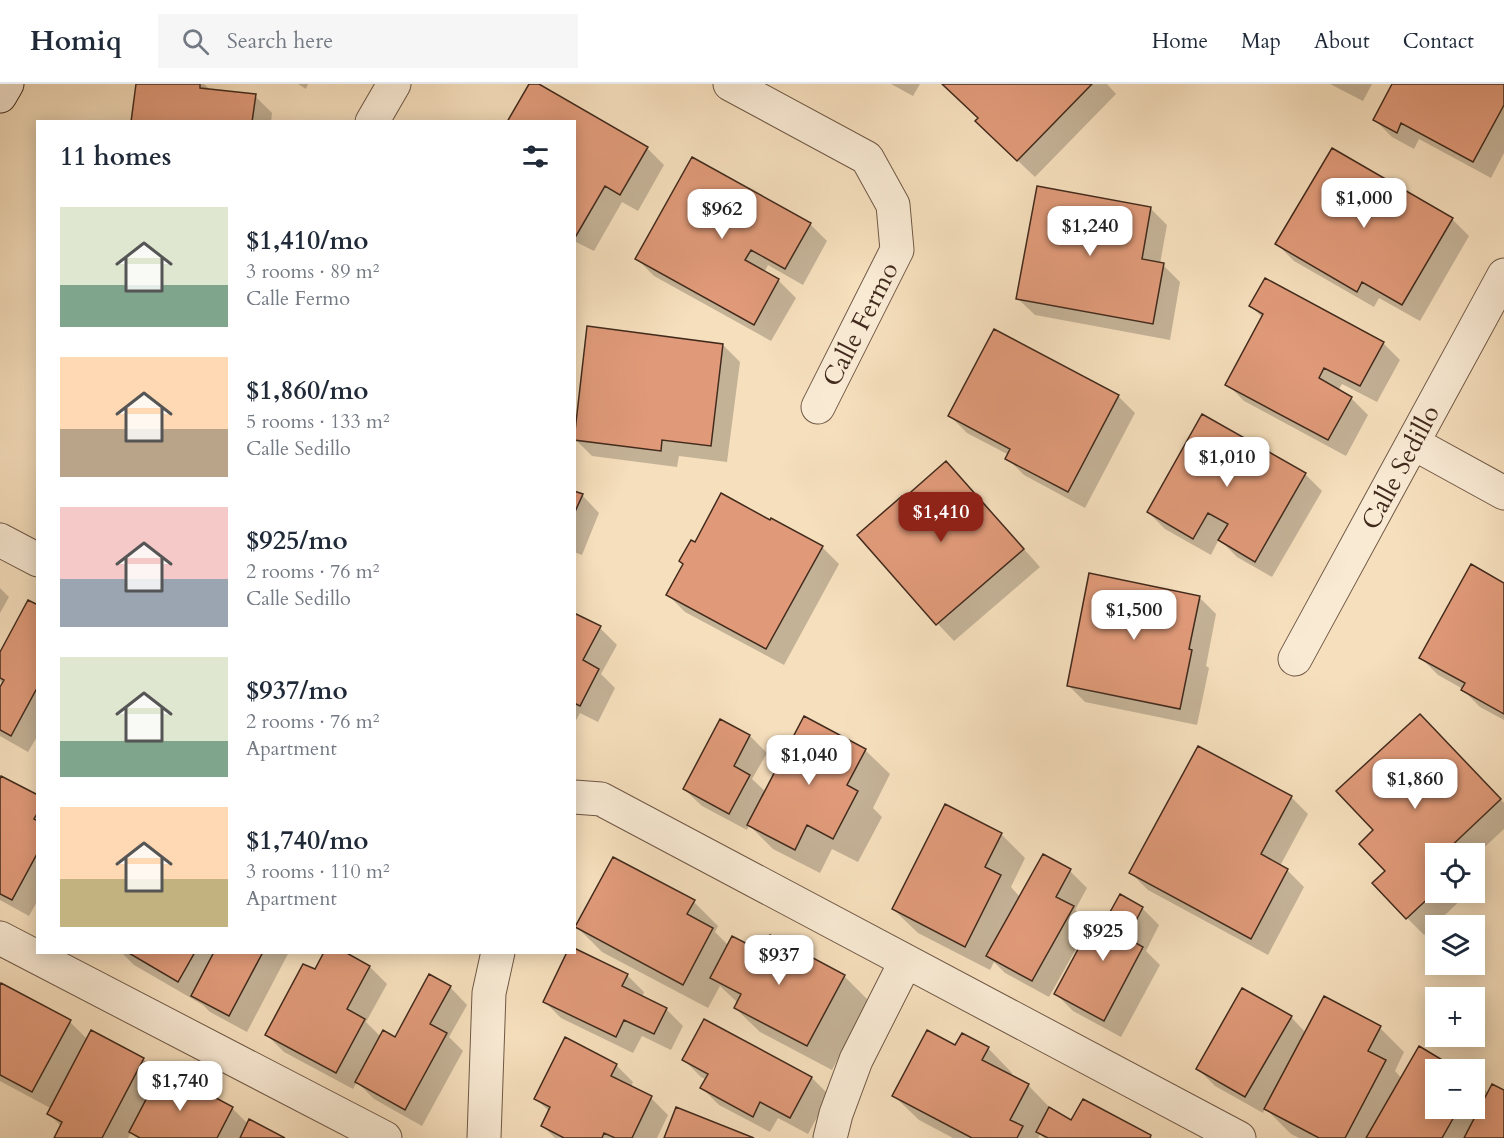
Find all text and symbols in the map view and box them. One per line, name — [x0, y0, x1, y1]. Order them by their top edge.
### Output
search box — [158, 14, 578, 68]
text: Homiq — [30, 22, 122, 60]
icon: search — [179, 25, 212, 58]
text: Search here — [227, 26, 333, 56]
text: Home — [1152, 27, 1208, 56]
text: Map — [1241, 27, 1281, 56]
text: About — [1314, 27, 1370, 56]
text: Contact — [1403, 27, 1474, 56]
text: 11 homes — [60, 139, 171, 174]
icon: filters — [519, 140, 552, 173]
pin: $1,000 — [1315, 178, 1413, 229]
text: $1,000 — [1335, 184, 1393, 211]
pin: $962 — [686, 189, 758, 240]
text: $962 — [702, 195, 742, 222]
pin: $1,240 — [1041, 206, 1139, 257]
text: $1,240 — [1061, 212, 1119, 239]
text: $1,410/mo — [246, 223, 369, 258]
icon: home — [108, 231, 180, 303]
street label: Calle Fermo — [814, 256, 907, 392]
text: 3 rooms · 89 m² — [246, 258, 379, 285]
text: Calle Fermo — [246, 285, 350, 312]
text: $1,860/mo — [246, 373, 369, 408]
icon: home — [108, 381, 180, 453]
street label: Calle Sedillo — [1353, 399, 1448, 536]
text: 5 rooms · 133 m² — [246, 408, 390, 435]
text: Calle Sedillo — [246, 435, 351, 462]
pin: $1,010 — [1178, 437, 1276, 488]
text: $1,010 — [1198, 443, 1256, 470]
pin: $1,410 — [892, 492, 990, 543]
text: $1,410 — [912, 498, 970, 525]
text: $925/mo — [246, 523, 348, 558]
icon: home — [108, 531, 180, 603]
text: 2 rooms · 76 m² — [246, 558, 379, 585]
text: Calle Sedillo — [246, 585, 351, 612]
pin: $1,500 — [1085, 590, 1183, 641]
text: $1,500 — [1105, 596, 1163, 623]
text: $937/mo — [246, 673, 348, 708]
icon: home — [108, 681, 180, 753]
text: 2 rooms · 76 m² — [246, 708, 379, 735]
text: Apartment — [246, 735, 337, 762]
pin: $1,040 — [760, 735, 858, 786]
text: $1,040 — [780, 741, 838, 768]
pin: $1,860 — [1366, 759, 1464, 810]
text: $1,860 — [1386, 765, 1444, 792]
text: $1,740/mo — [246, 823, 369, 858]
icon: home — [108, 831, 180, 903]
map controls — [1425, 843, 1485, 1119]
button: locate — [1425, 843, 1485, 903]
text: 3 rooms · 110 m² — [246, 858, 390, 885]
text: Apartment — [246, 885, 337, 912]
pin: $925 — [1067, 911, 1139, 962]
button: layers — [1425, 915, 1485, 975]
text: $925 — [1083, 917, 1123, 944]
pin: $937 — [743, 935, 815, 986]
text: $937 — [759, 941, 799, 968]
button: + — [1425, 987, 1485, 1047]
button: − — [1425, 1059, 1485, 1119]
pin: $1,740 — [131, 1061, 229, 1112]
text: $1,740 — [151, 1067, 209, 1094]

